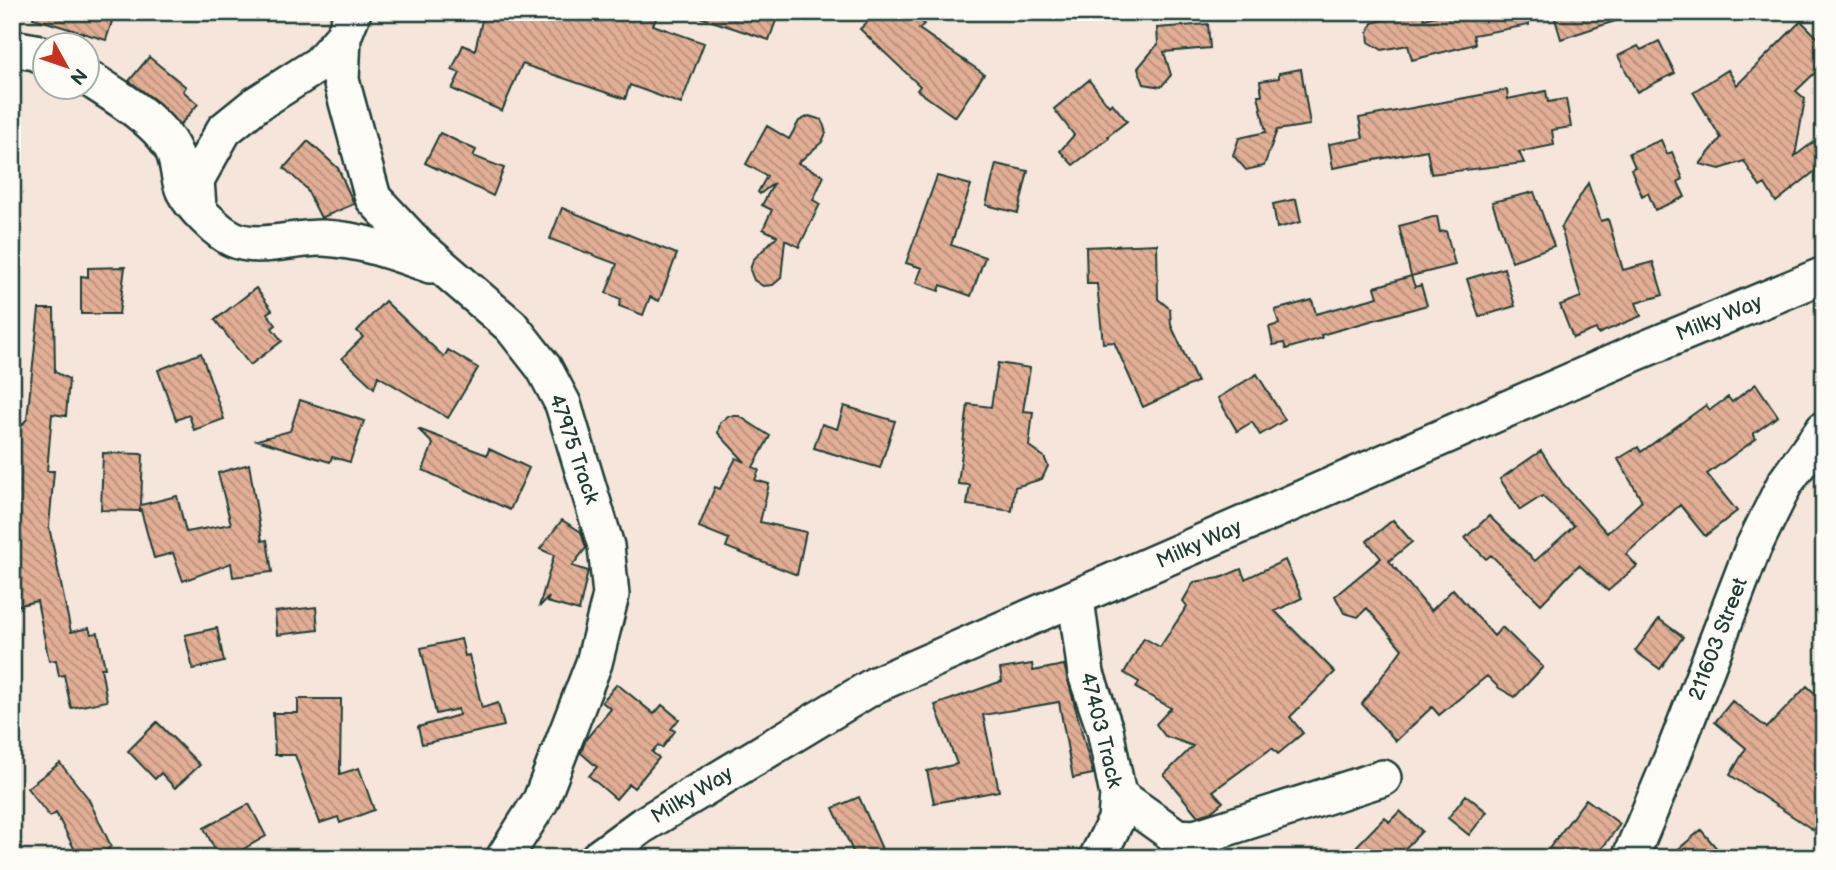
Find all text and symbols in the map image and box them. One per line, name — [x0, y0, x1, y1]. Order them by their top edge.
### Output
north arrow — [32, 32, 102, 102]
text: N — [64, 63, 91, 89]
street label: Milky Way — [1672, 289, 1766, 347]
street label: 47975 Track — [544, 391, 605, 508]
street label: Milky Way — [1152, 514, 1246, 574]
street label: 211603 Street — [1683, 574, 1753, 704]
street label: 47403 Track — [1075, 670, 1128, 791]
street label: Milky Way — [647, 761, 738, 829]

